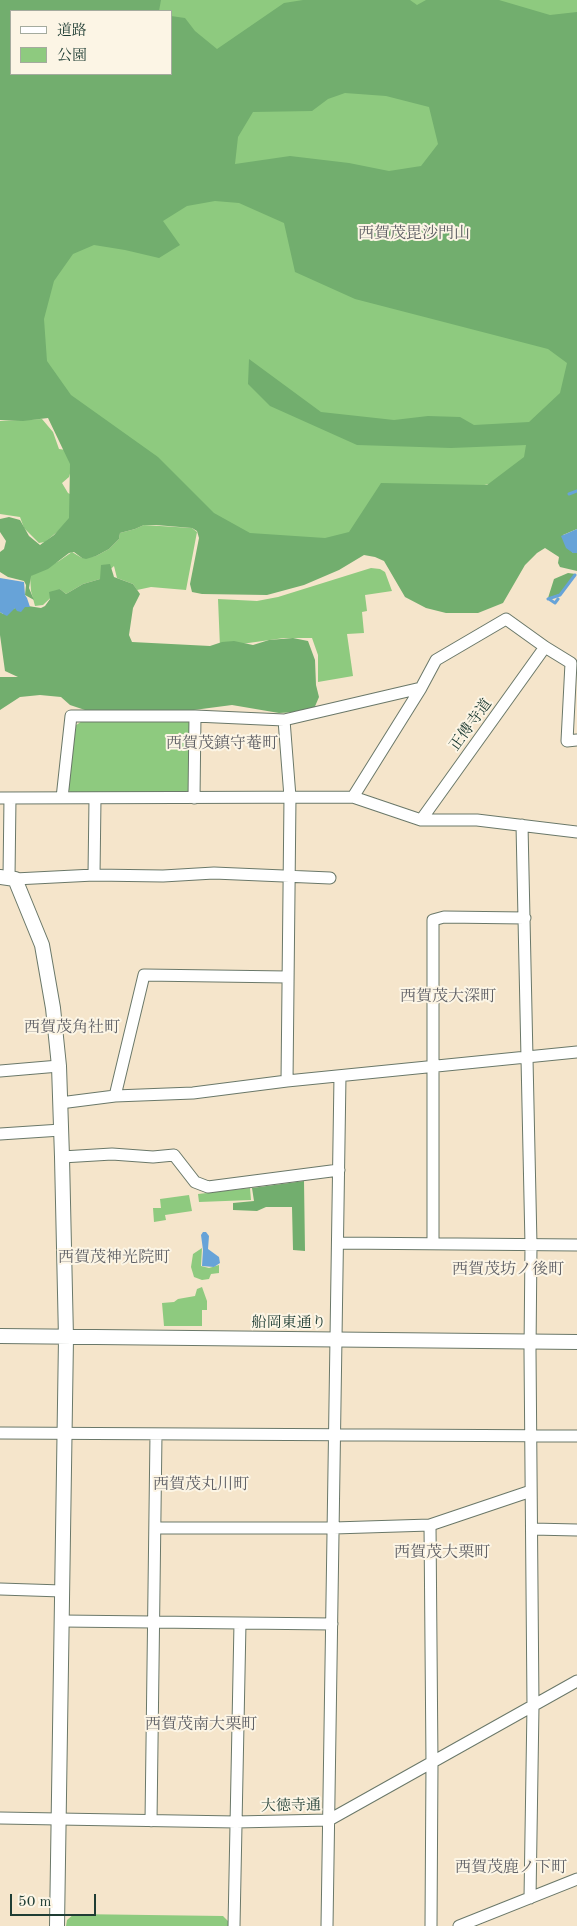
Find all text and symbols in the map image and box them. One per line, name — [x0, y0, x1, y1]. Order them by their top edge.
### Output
legend — [10, 10, 172, 75]
text: 道路 — [57, 24, 87, 39]
text: 公園 — [57, 49, 87, 64]
district label: 西賀茂毘沙門山 — [358, 224, 470, 244]
street label: 正傅寺道 — [446, 695, 496, 755]
district label: 西賀茂鎮守菴町 — [166, 734, 278, 754]
district label: 西賀茂大深町 — [400, 987, 496, 1007]
district label: 西賀茂角社町 — [24, 1018, 120, 1038]
district label: 西賀茂神光院町 — [58, 1248, 170, 1268]
district label: 西賀茂坊ノ後町 — [452, 1260, 564, 1280]
street label: 船岡東通り — [252, 1314, 326, 1332]
district label: 西賀茂丸川町 — [153, 1475, 249, 1495]
district label: 西賀茂大栗町 — [394, 1543, 490, 1563]
district label: 西賀茂南大栗町 — [145, 1715, 257, 1735]
street label: 大徳寺通 — [261, 1796, 321, 1816]
district label: 西賀茂鹿ノ下町 — [455, 1858, 567, 1878]
scale bar — [12, 1884, 99, 1916]
text: 50 m — [18, 1895, 52, 1910]

